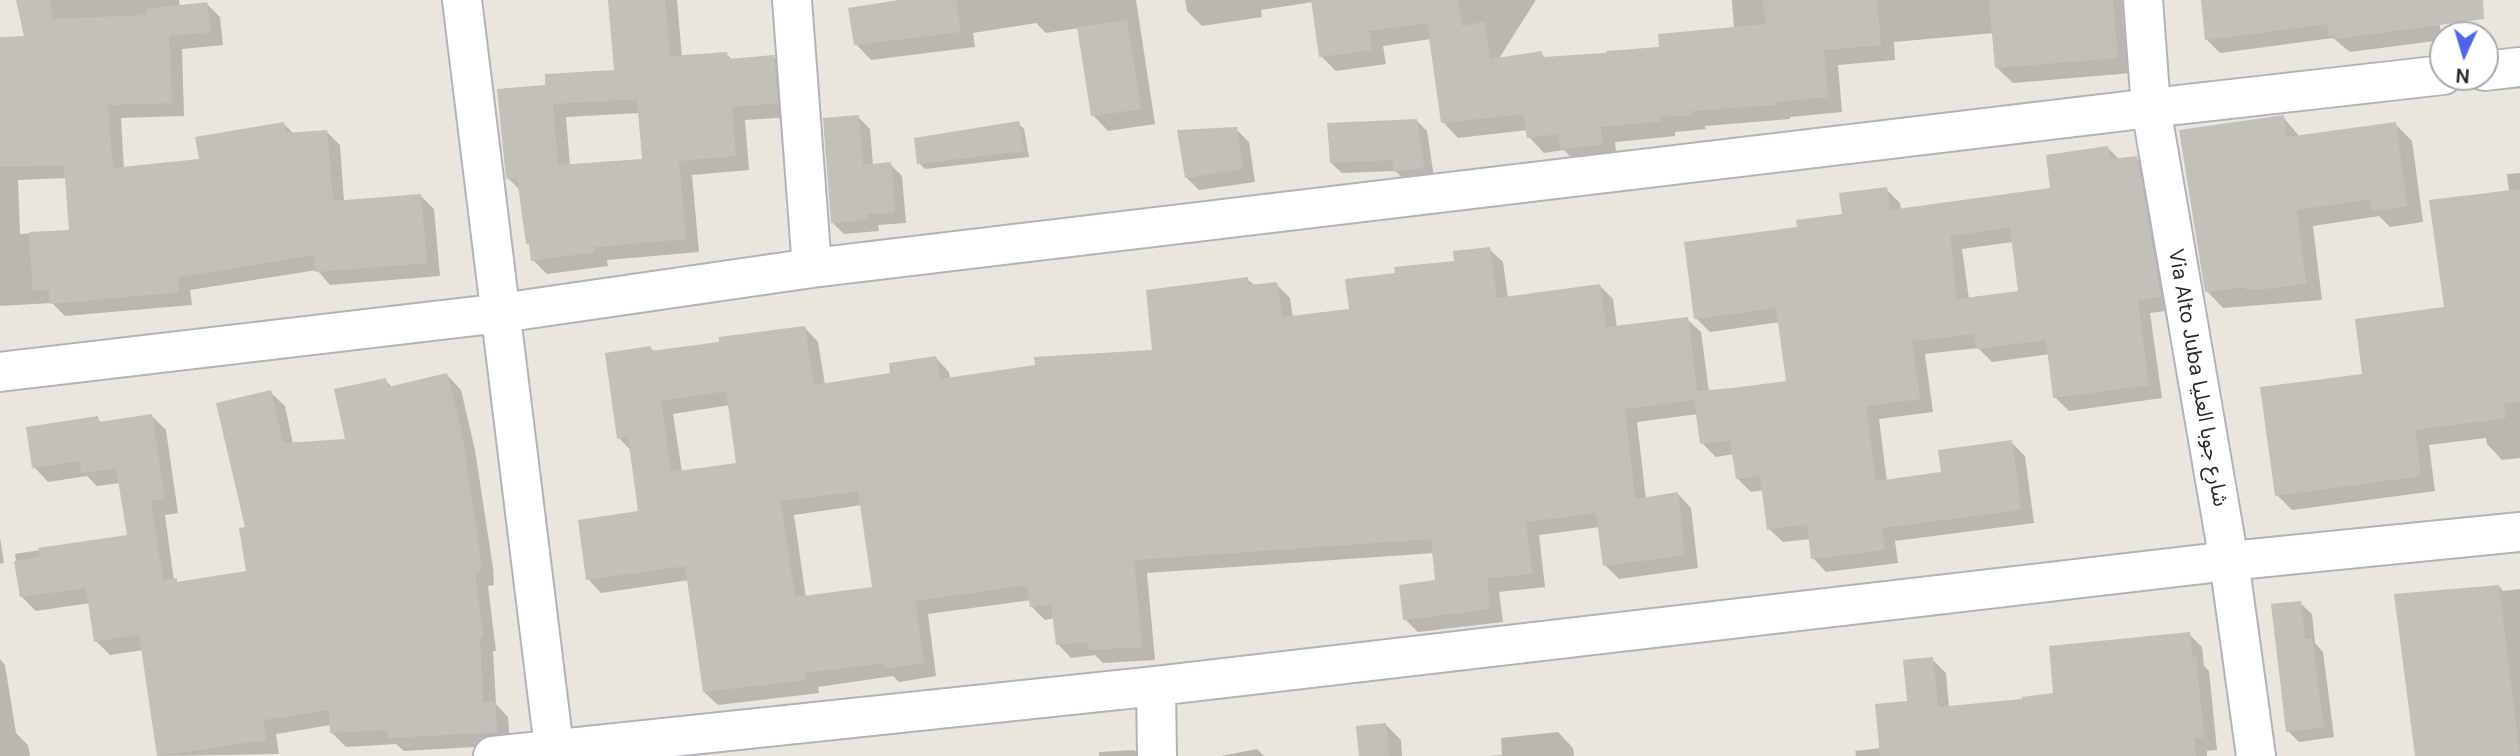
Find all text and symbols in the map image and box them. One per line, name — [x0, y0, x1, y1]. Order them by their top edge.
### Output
north arrow — [2429, 21, 2499, 91]
text: N — [2455, 63, 2470, 88]
street label: Via Alto Juba شارع جوبا العليا — [2162, 247, 2232, 509]

